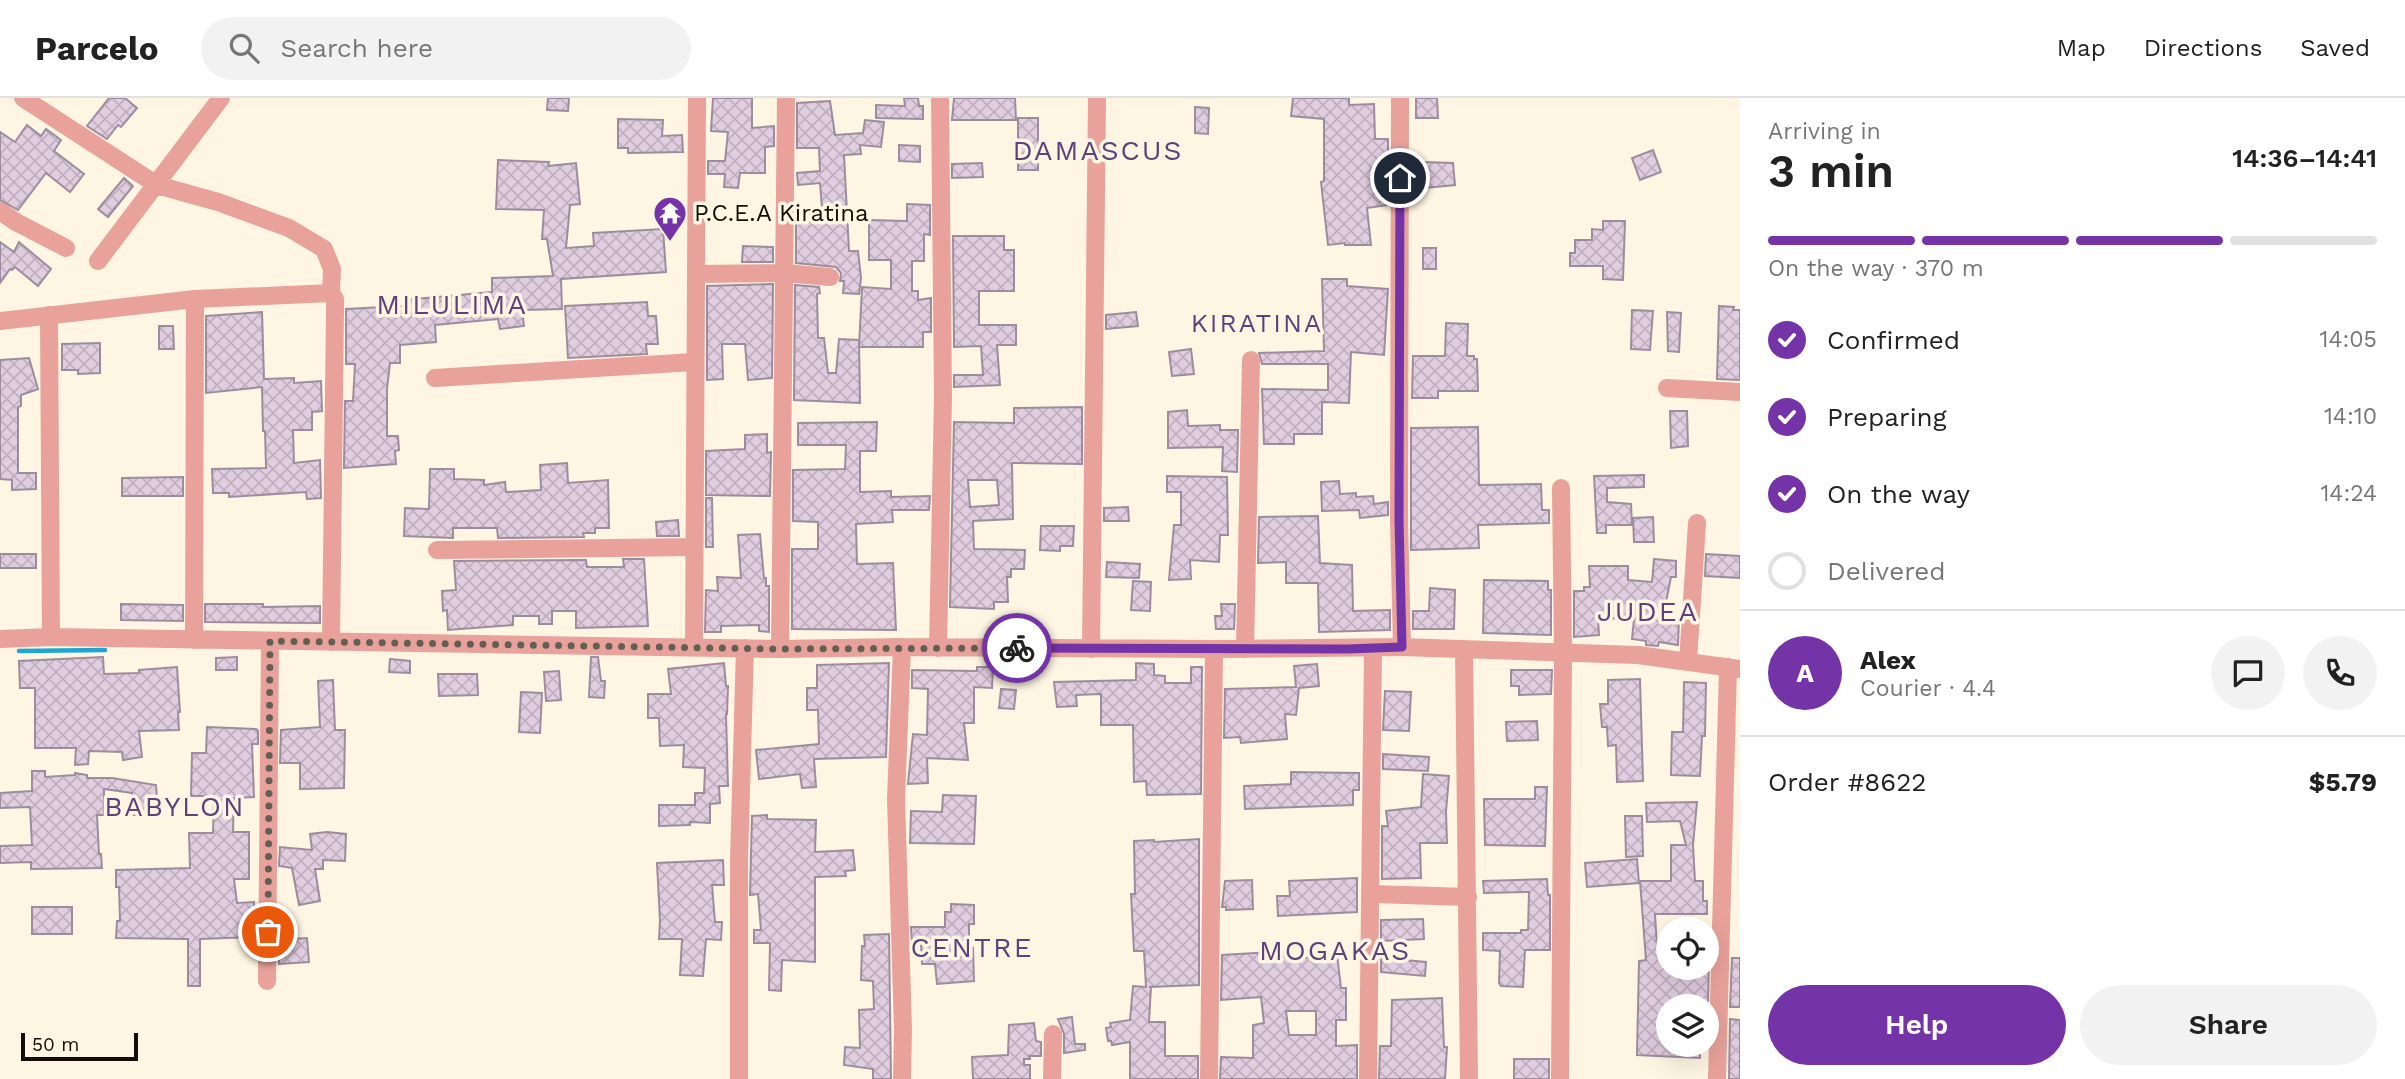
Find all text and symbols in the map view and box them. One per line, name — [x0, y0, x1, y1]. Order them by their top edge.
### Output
search box — [201, 17, 691, 80]
text: Parcelo — [35, 29, 159, 68]
icon: search — [225, 29, 263, 67]
text: Search here — [281, 33, 433, 63]
text: Map — [2057, 34, 2106, 62]
text: Directions — [2144, 34, 2262, 62]
text: Saved — [2300, 34, 2370, 62]
text: Arriving in — [1768, 118, 1881, 145]
district label: DAMASCUS — [1012, 134, 1184, 167]
text: 14:36–14:41 — [2232, 143, 2377, 173]
text: 3 min — [1768, 144, 1894, 198]
pin — [1370, 148, 1430, 208]
icon: home — [1381, 159, 1419, 197]
temple icon: P.C.E.A Kiratina — [651, 194, 689, 243]
place label: P.C.E.A Kiratina — [694, 199, 869, 227]
text: On the way · 370 m — [1768, 255, 1984, 282]
district label: MILULIMA — [376, 288, 528, 321]
district label: KIRATINA — [1191, 308, 1323, 338]
icon: check — [1768, 321, 1806, 359]
text: Confirmed — [1827, 325, 1960, 355]
text: 14:05 — [2319, 326, 2377, 353]
icon: check — [1768, 398, 1806, 436]
text: Preparing — [1827, 402, 1947, 432]
text: 14:10 — [2324, 403, 2377, 430]
icon: check — [1768, 475, 1806, 513]
text: On the way — [1827, 479, 1970, 509]
text: 14:24 — [2320, 480, 2377, 507]
text: Delivered — [1827, 556, 1946, 586]
district label: JUDEA — [1597, 595, 1699, 628]
courier — [982, 613, 1052, 683]
icon: bike — [998, 629, 1036, 667]
button: chat — [2211, 636, 2285, 710]
button: phone — [2303, 636, 2377, 710]
text: Alex — [1860, 645, 1916, 675]
text: A — [1796, 658, 1814, 688]
text: Courier · 4.4 — [1860, 675, 1996, 702]
text: Order #8622 — [1768, 767, 1926, 797]
text: $5.79 — [2309, 767, 2377, 797]
district label: BABYLON — [104, 790, 246, 823]
pin — [238, 902, 298, 962]
icon: bag — [249, 913, 287, 951]
map controls — [1656, 917, 1719, 1057]
button: locate — [1656, 917, 1719, 980]
district label: CENTRE — [910, 931, 1034, 964]
district label: MOGAKAS — [1259, 934, 1411, 967]
button: Help — [1768, 985, 2066, 1065]
button: Share — [2080, 985, 2377, 1065]
button: layers — [1656, 994, 1719, 1057]
scale bar — [21, 1030, 138, 1062]
text: 50 m — [32, 1033, 79, 1056]

